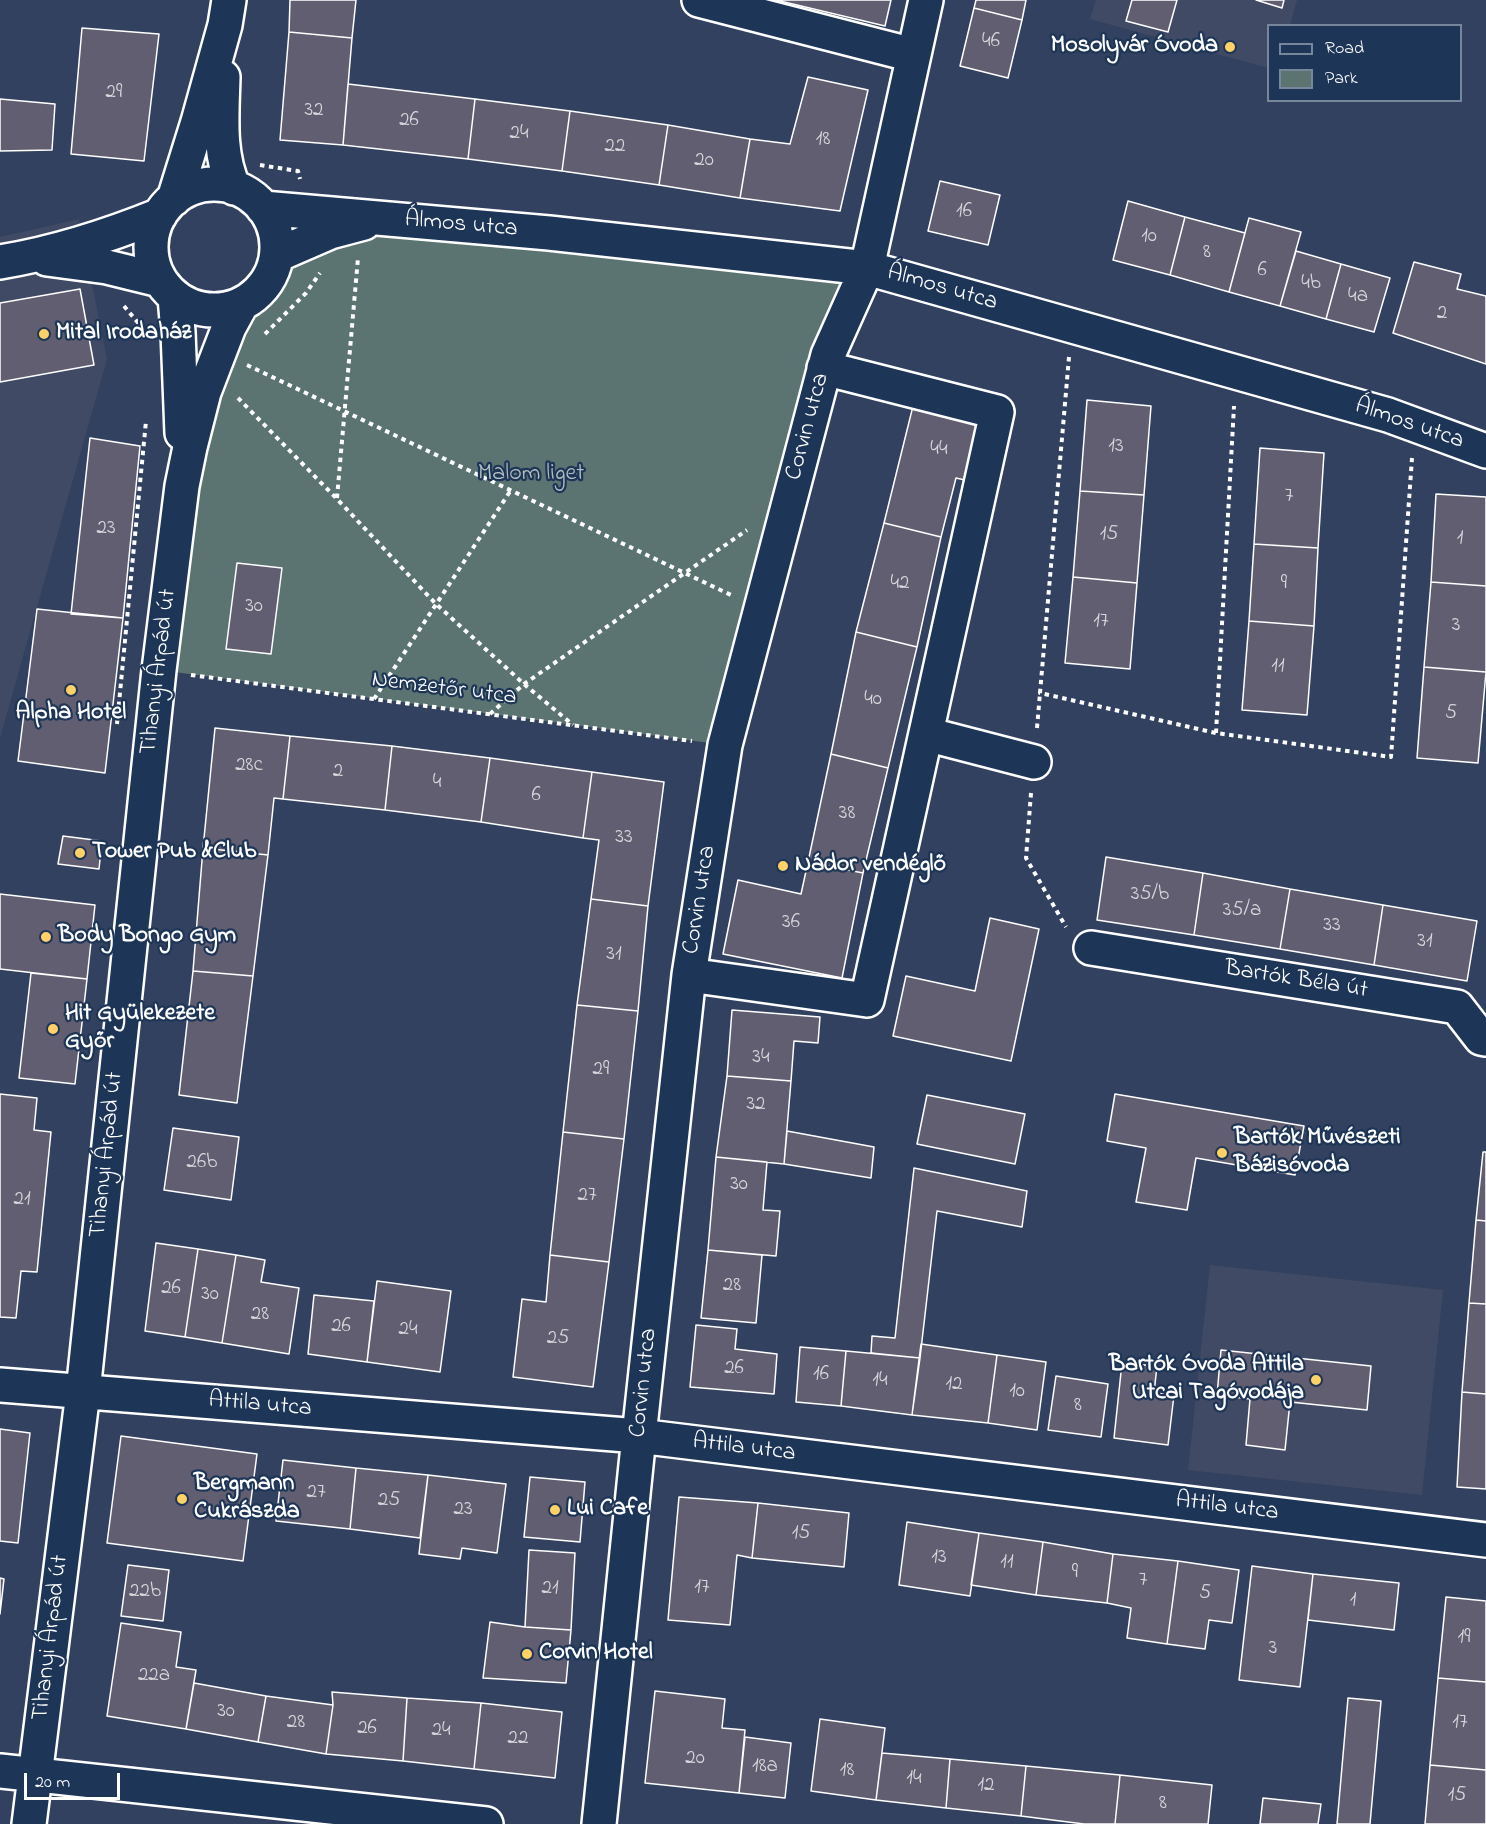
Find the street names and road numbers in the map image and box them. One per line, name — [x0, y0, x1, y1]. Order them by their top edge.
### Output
street label: Álmos utca — [403, 207, 519, 245]
street label: Álmos utca — [883, 260, 1001, 318]
street label: Corvin utca — [781, 370, 837, 484]
street label: Álmos utca — [1351, 393, 1467, 457]
street label: Tihanyi Árpád út — [136, 588, 184, 756]
street label: Nemzetőr utca — [370, 667, 518, 713]
street label: Corvin utca — [678, 843, 724, 957]
street label: Bartók Béla út — [1222, 955, 1370, 1007]
street label: Tihanyi Árpád út — [85, 1071, 131, 1239]
street label: Corvin utca — [625, 1327, 665, 1439]
street label: Attila utca — [207, 1387, 313, 1425]
street label: Attila utca — [691, 1428, 797, 1470]
street label: Attila utca — [1174, 1487, 1280, 1529]
street label: Tihanyi Árpád út — [28, 1554, 76, 1722]

